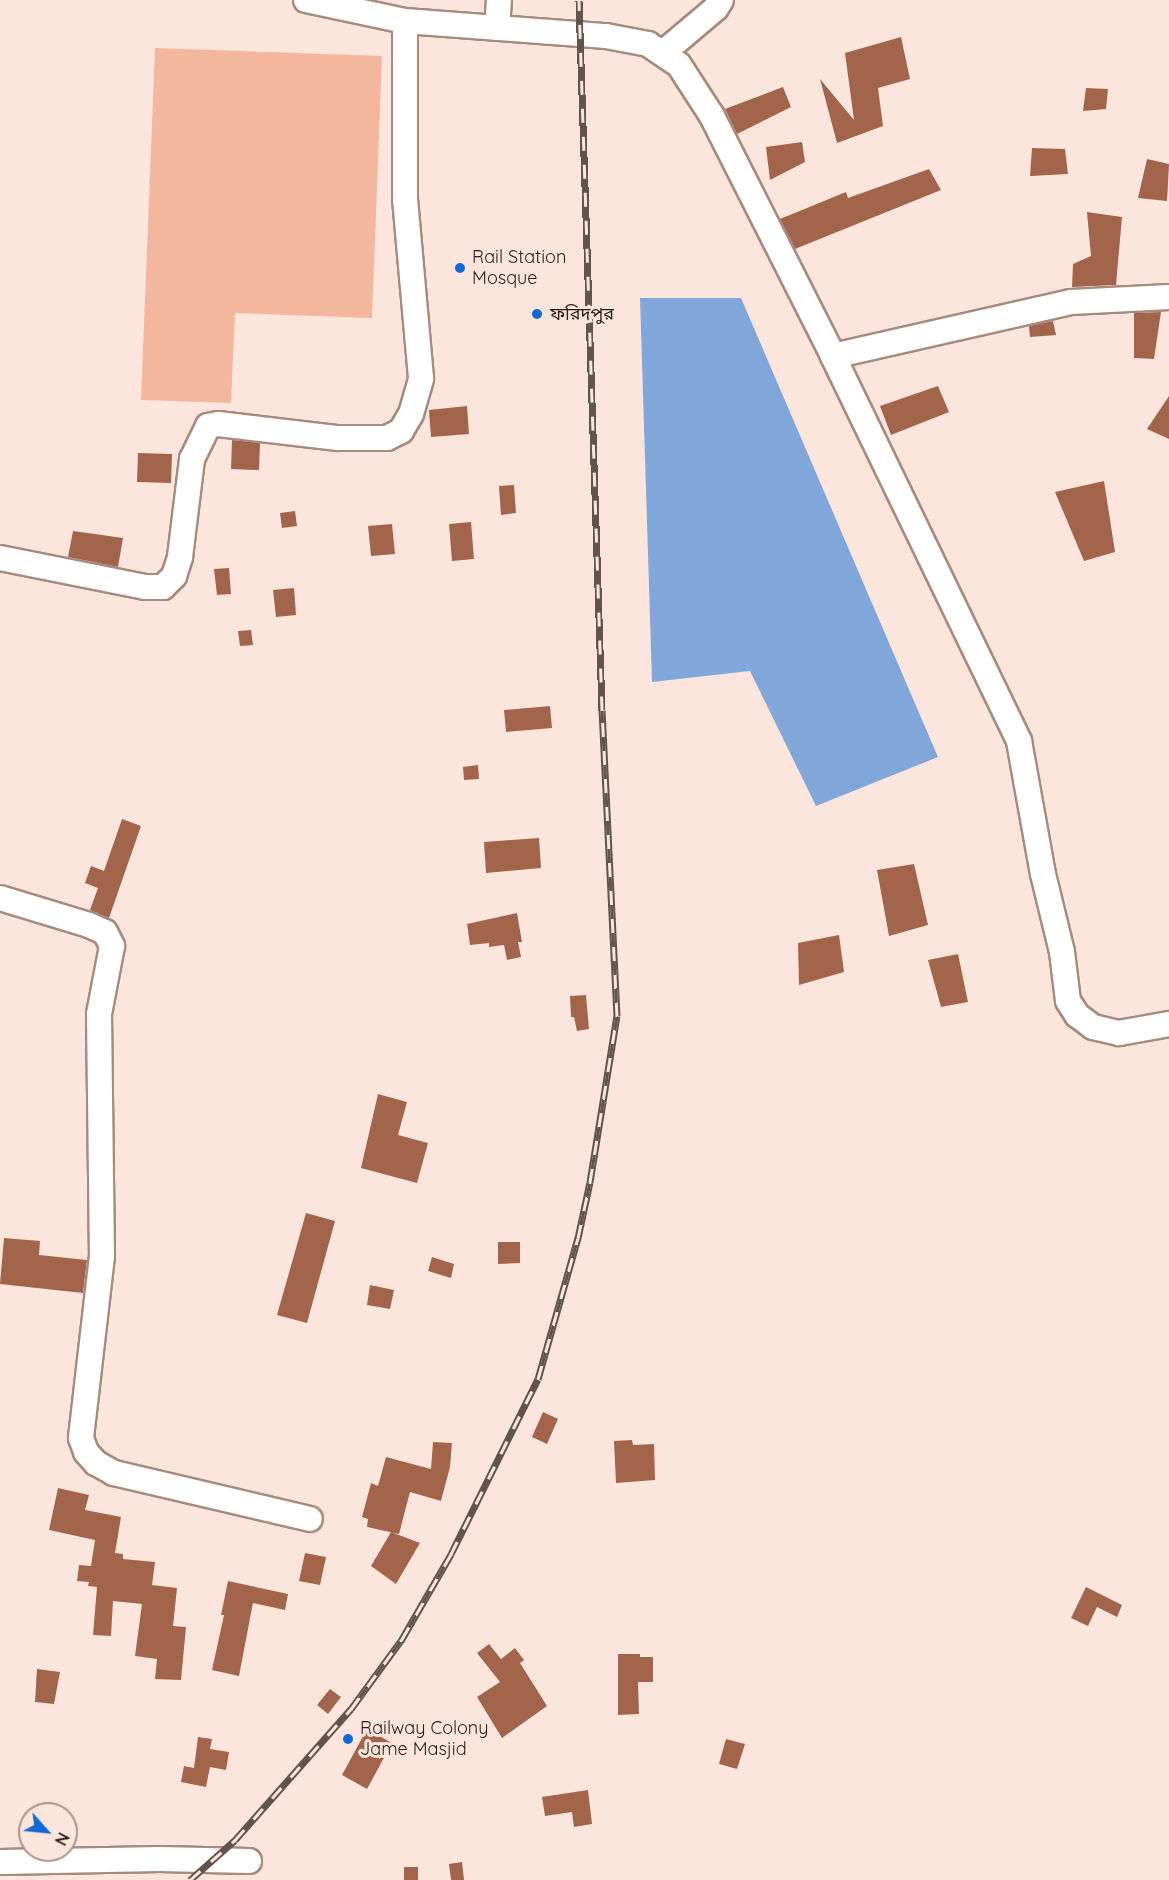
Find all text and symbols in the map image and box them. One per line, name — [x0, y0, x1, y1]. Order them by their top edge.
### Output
place label: Rail Station Mosque — [472, 247, 566, 290]
marker: Rail Station Mosque — [453, 261, 467, 275]
place label: ফরিদপুর — [550, 303, 614, 325]
marker: ফরিদপুর — [528, 305, 546, 323]
place label: Railway Colony Jame Masjid — [360, 1718, 488, 1760]
marker: Railway Colony Jame Masjid — [341, 1732, 355, 1746]
north arrow — [18, 1802, 78, 1862]
text: N — [51, 1829, 74, 1849]

